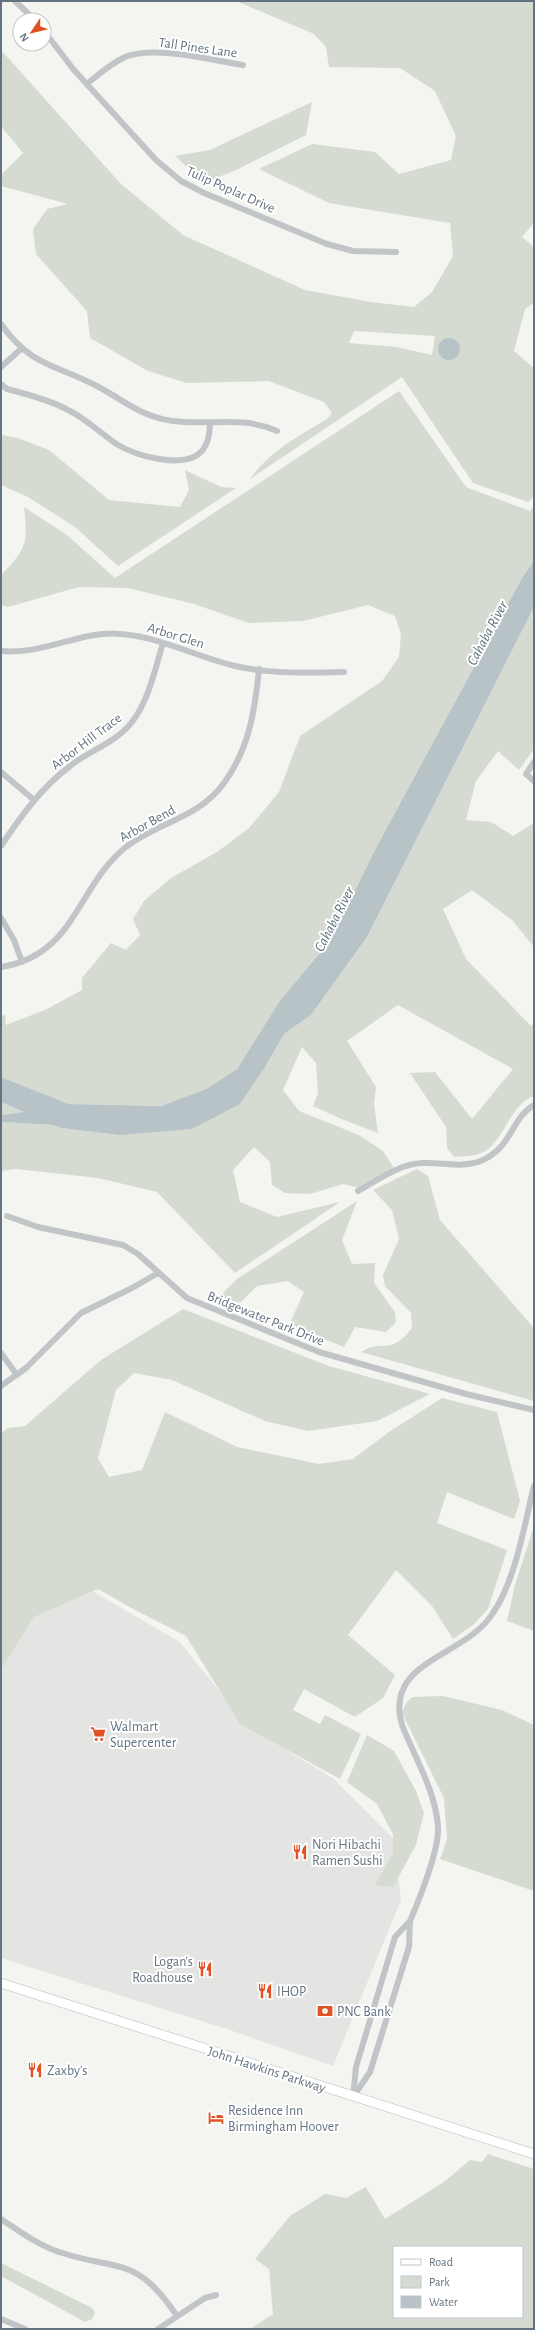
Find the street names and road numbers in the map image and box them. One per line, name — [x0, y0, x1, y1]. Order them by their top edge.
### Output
street label: Tall Pines Lane — [158, 36, 238, 60]
street label: Tulip Poplar Drive — [184, 164, 277, 216]
street label: Arbor Glen — [146, 621, 206, 651]
street label: Arbor Hill Trace — [49, 711, 124, 773]
street label: Arbor Bend — [117, 803, 178, 845]
street label: Bridgewater Park Drive — [205, 1289, 326, 1349]
street label: John Hawkins Parkway — [206, 2044, 327, 2096]

